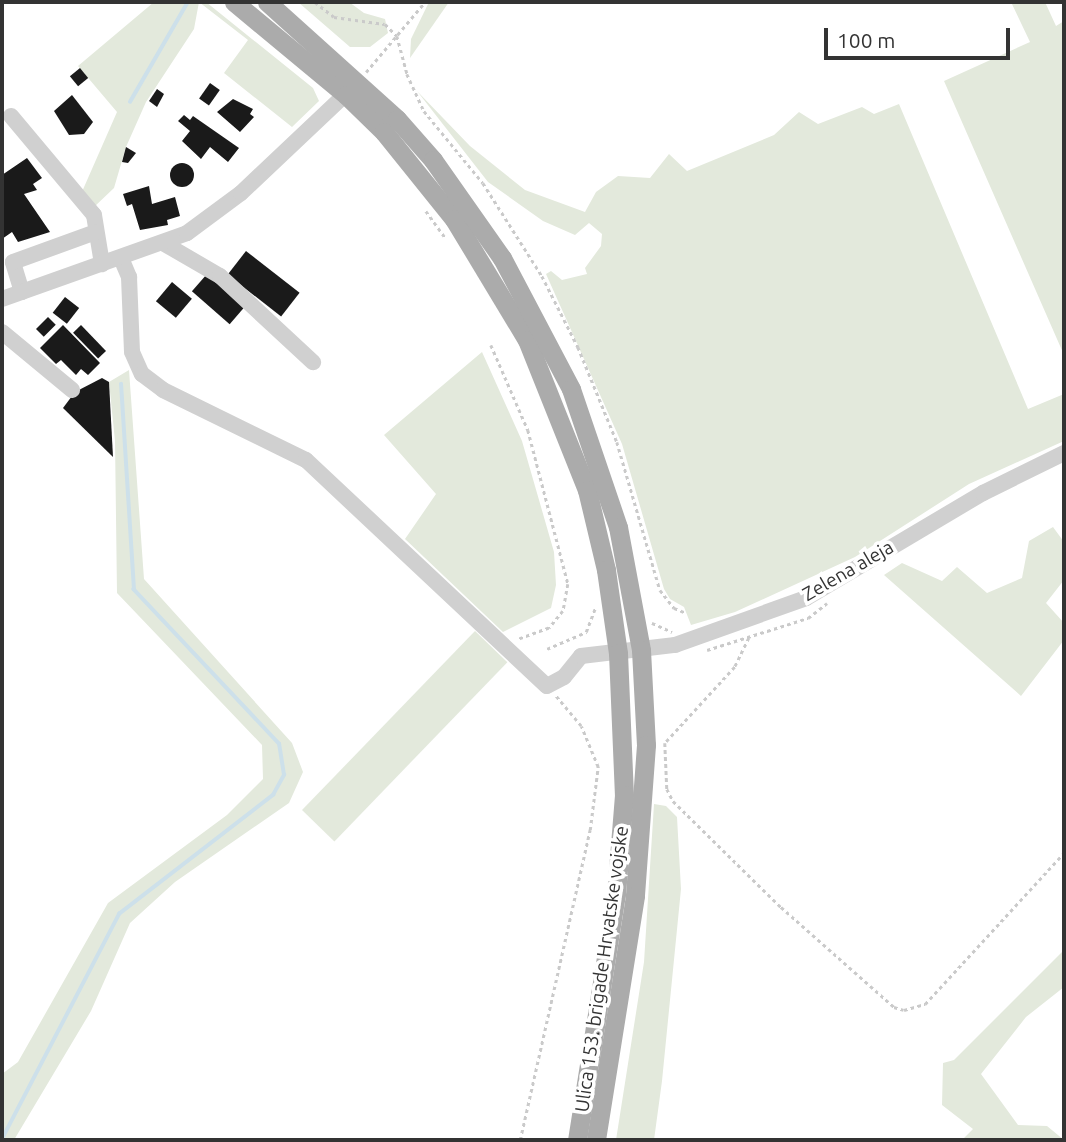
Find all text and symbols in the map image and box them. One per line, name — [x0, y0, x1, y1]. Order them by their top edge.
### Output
scale bar — [828, 14, 1014, 58]
text: 100 m — [837, 28, 895, 52]
street label: Zelena aleja — [798, 536, 898, 606]
street label: Ulica 153. brigade Hrvatske vojske — [571, 824, 633, 1114]

